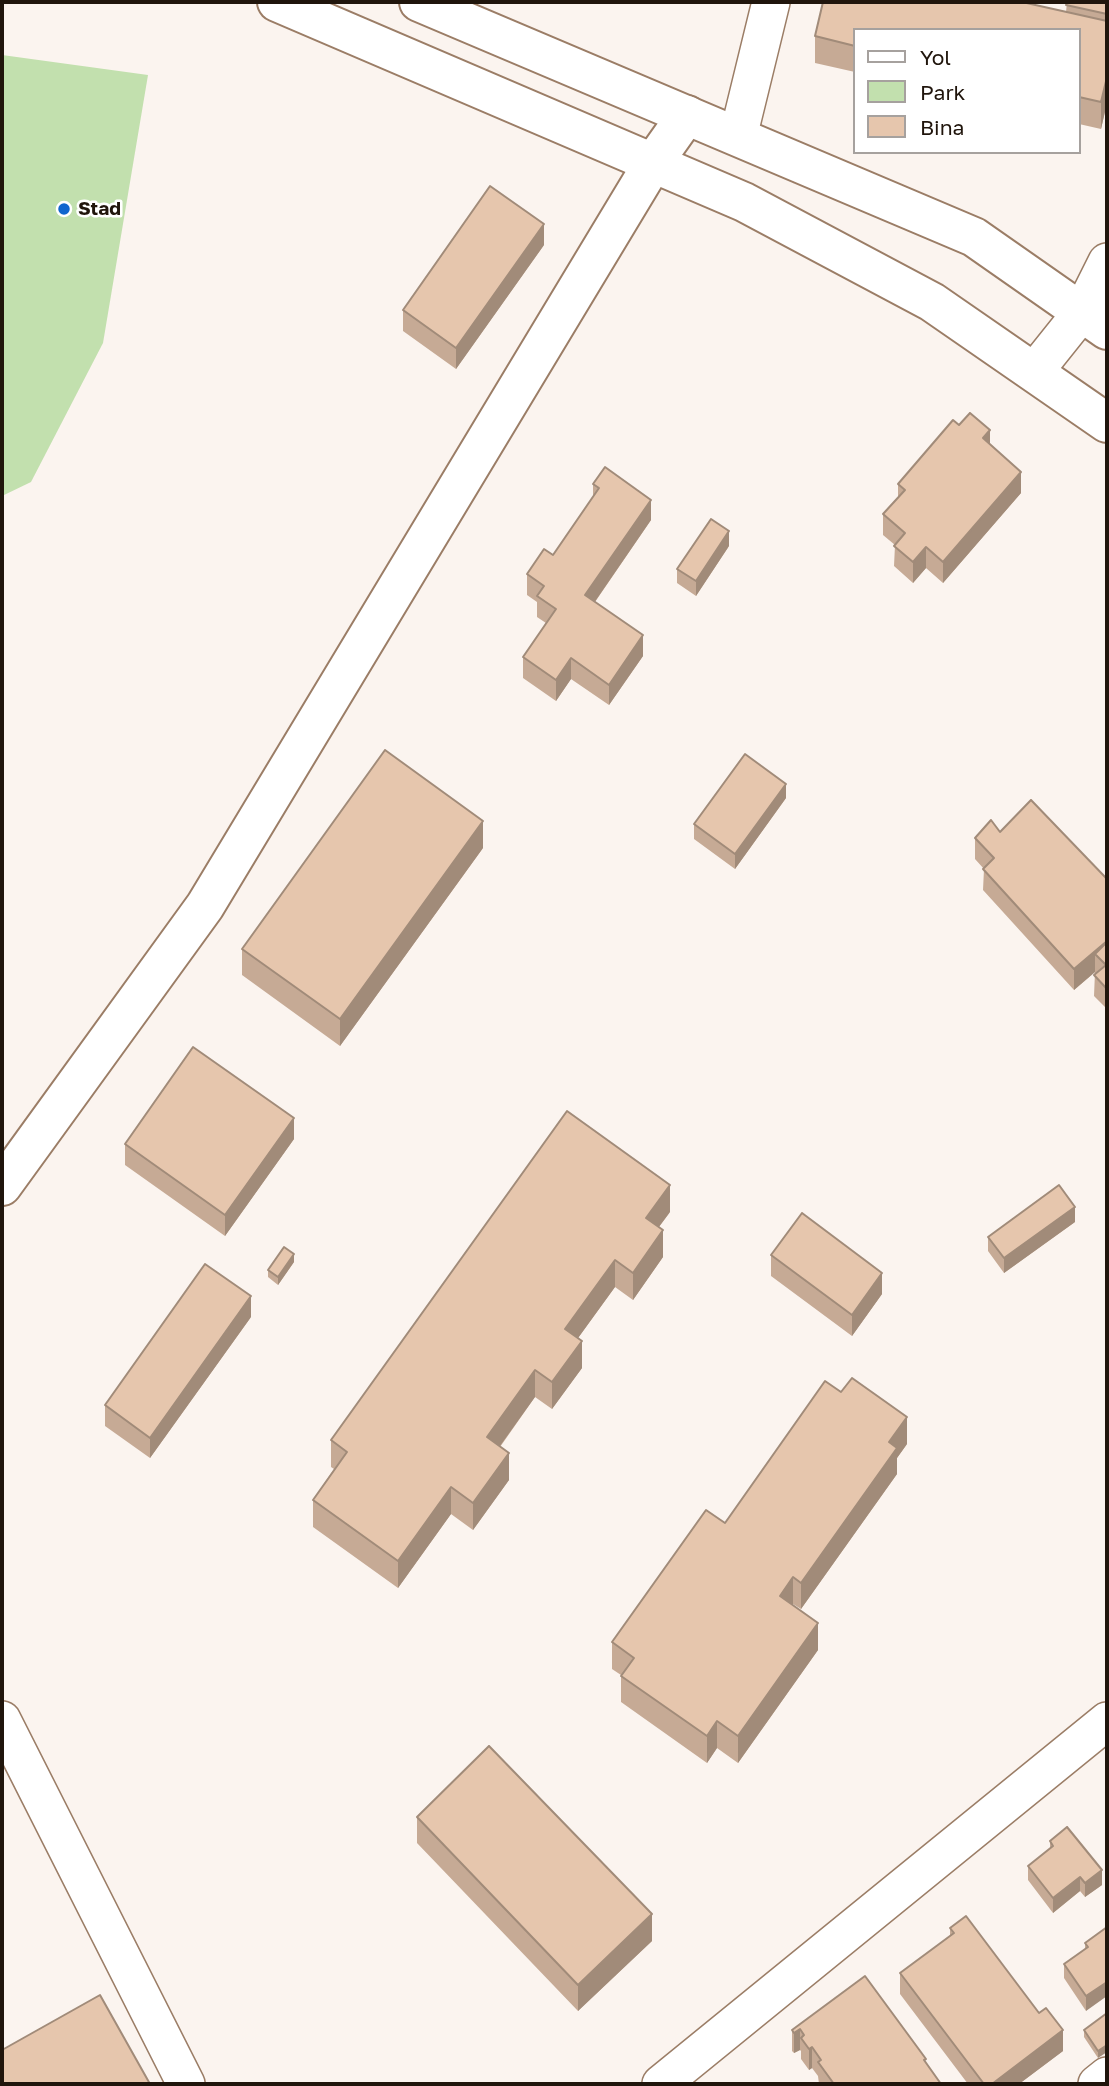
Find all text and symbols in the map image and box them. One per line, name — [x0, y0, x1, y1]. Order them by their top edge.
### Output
legend — [853, 28, 1081, 154]
text: Yol — [920, 44, 951, 70]
text: Park — [920, 79, 965, 105]
text: Bina — [920, 114, 964, 140]
place label: Stad — [78, 198, 121, 220]
marker: Stad — [56, 201, 72, 217]

